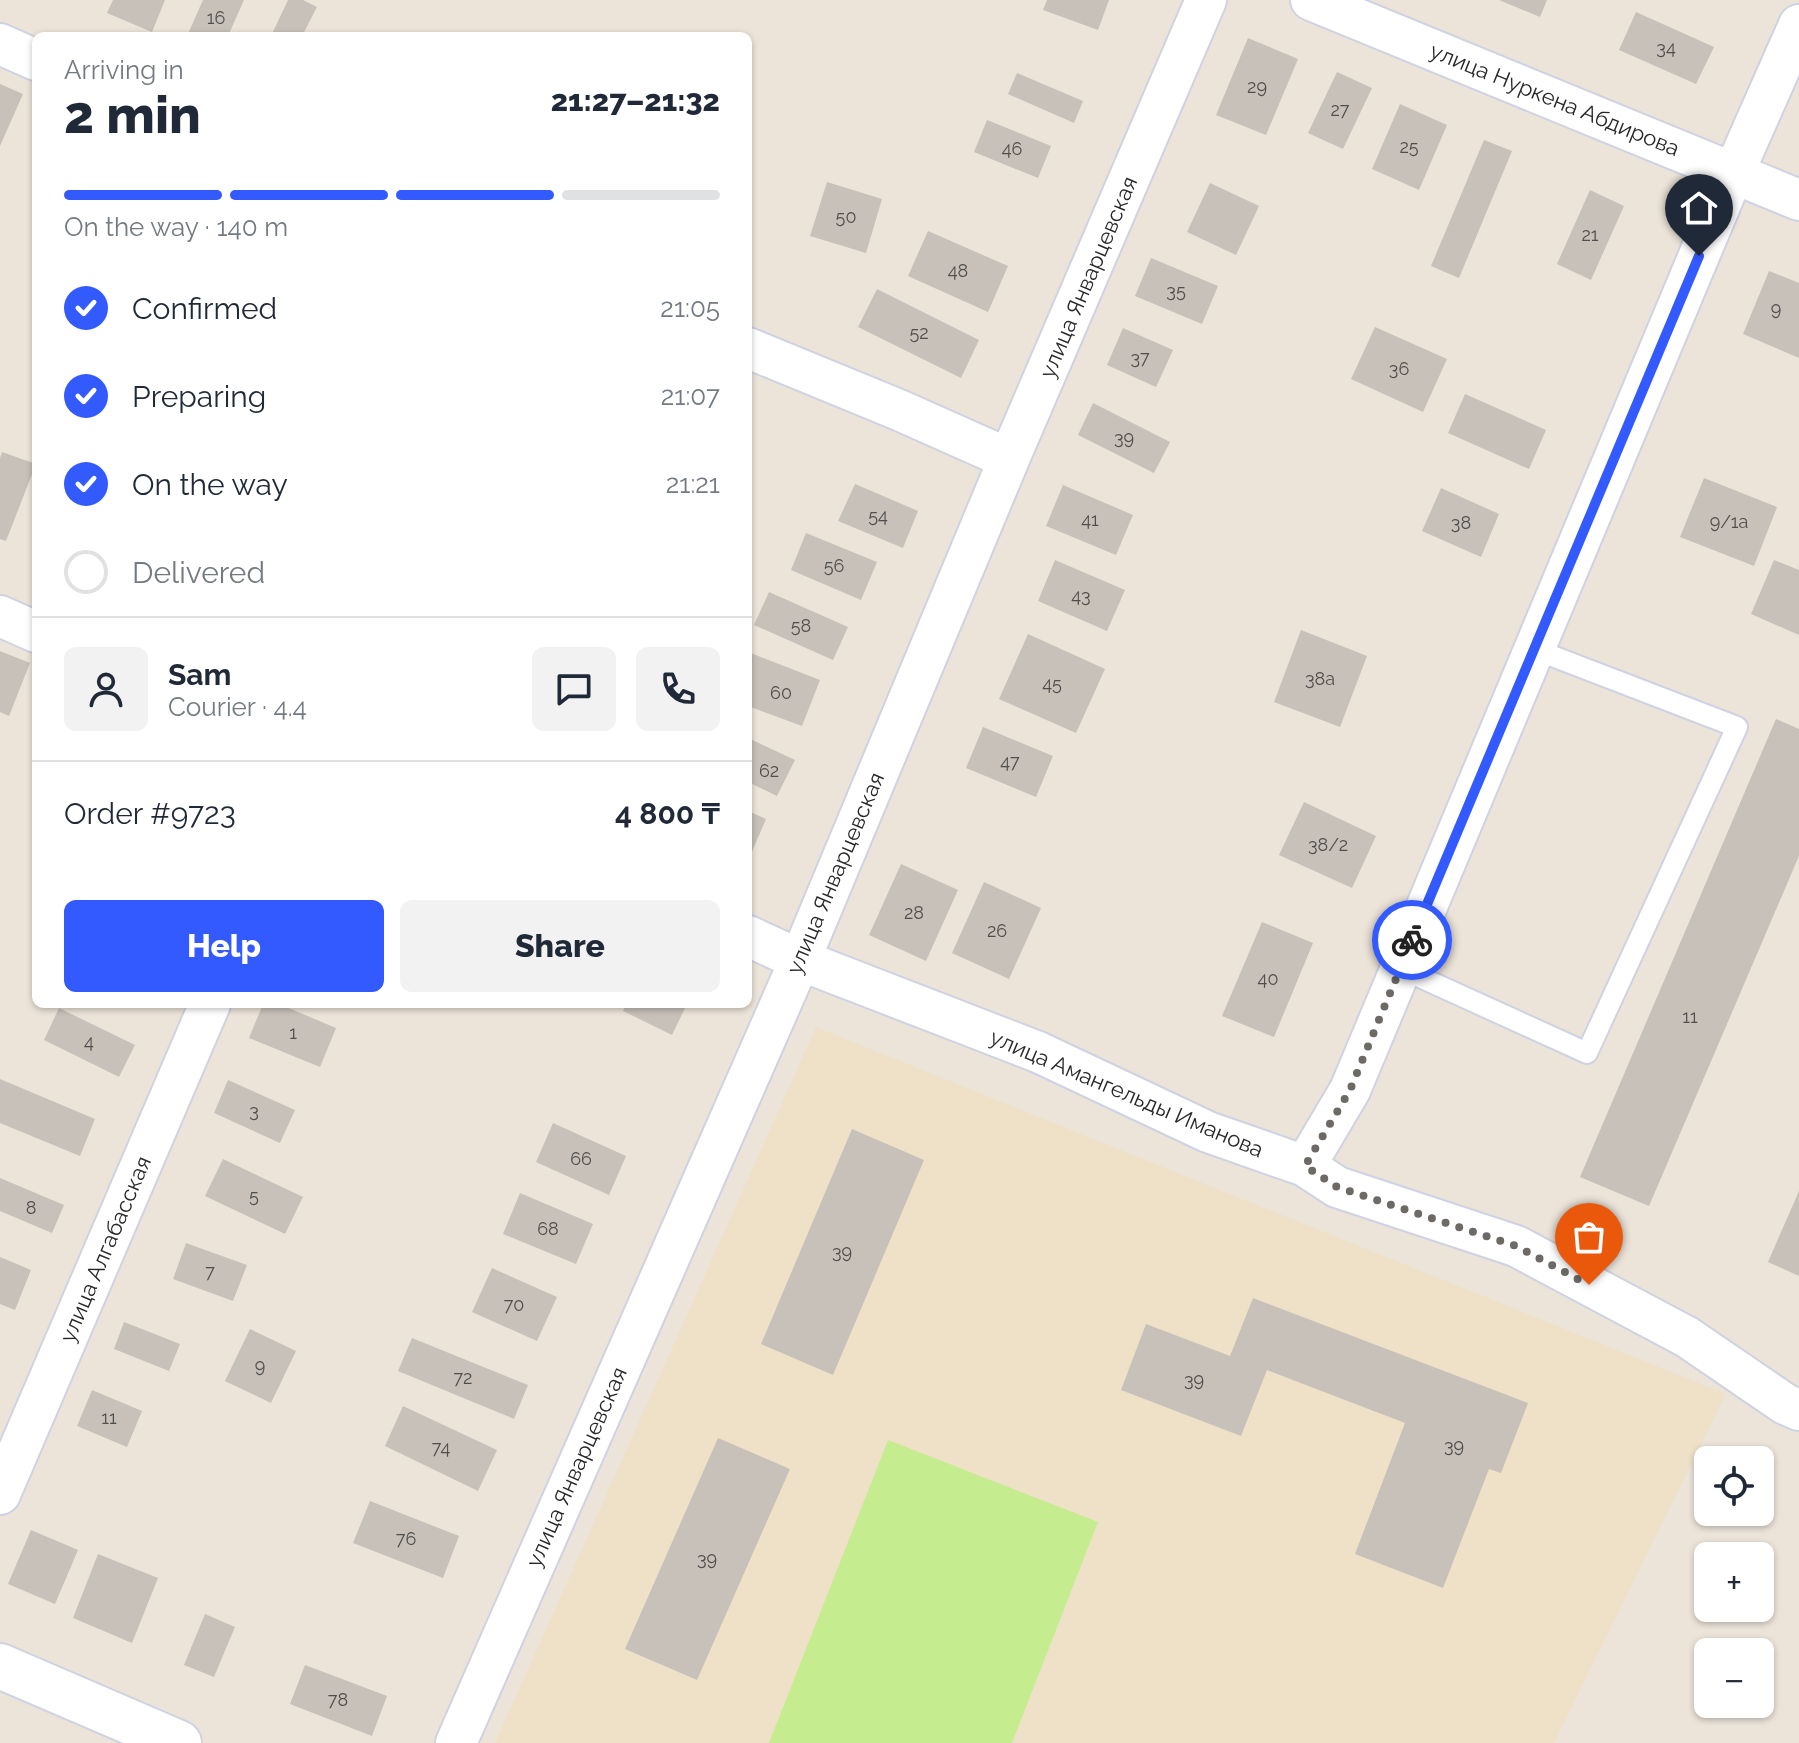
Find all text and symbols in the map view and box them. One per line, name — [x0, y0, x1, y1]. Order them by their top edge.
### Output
house number: 16 — [207, 7, 225, 28]
street label: улица Нуркена Абдирова — [1426, 37, 1684, 161]
house number: 34 — [1656, 37, 1676, 58]
text: Arriving in — [64, 55, 184, 85]
house number: 29 — [1247, 76, 1267, 97]
text: 21:27–21:32 — [551, 83, 720, 118]
text: 2 min — [64, 84, 201, 145]
house number: 27 — [1330, 99, 1350, 120]
house number: 25 — [1399, 136, 1419, 157]
house number: 46 — [1002, 138, 1022, 159]
street label: улица Январцевская — [1034, 172, 1142, 382]
pin — [1665, 174, 1733, 256]
icon: home — [1677, 186, 1721, 230]
house number: 50 — [836, 206, 856, 227]
text: On the way · 140 m — [64, 212, 288, 242]
house number: 21 — [1581, 224, 1599, 245]
house number: 48 — [948, 260, 968, 281]
house number: 35 — [1166, 280, 1186, 301]
icon: check — [64, 286, 108, 330]
text: Confirmed — [132, 291, 277, 326]
text: 21:05 — [660, 293, 720, 323]
house number: 9 — [1771, 298, 1781, 319]
house number: 52 — [909, 322, 929, 343]
house number: 37 — [1130, 347, 1150, 368]
house number: 36 — [1389, 358, 1409, 379]
icon: check — [64, 374, 108, 418]
text: Preparing — [132, 379, 266, 414]
text: 21:07 — [661, 381, 720, 411]
house number: 39 — [1114, 427, 1134, 448]
icon: check — [64, 462, 108, 506]
text: On the way — [132, 467, 288, 502]
text: 21:21 — [666, 469, 720, 499]
house number: 54 — [868, 505, 888, 526]
house number: 41 — [1081, 509, 1099, 530]
house number: 9/1а — [1710, 511, 1748, 532]
house number: 38 — [1451, 512, 1471, 533]
text: Delivered — [132, 555, 265, 590]
house number: 56 — [824, 555, 844, 576]
house number: 43 — [1071, 585, 1091, 606]
house number: 58 — [791, 615, 811, 636]
button: person — [64, 647, 148, 731]
button: chat — [532, 647, 616, 731]
button: phone — [636, 647, 720, 731]
text: Sam — [168, 657, 231, 692]
house number: 38а — [1305, 668, 1335, 689]
house number: 45 — [1042, 673, 1062, 694]
house number: 60 — [770, 682, 792, 703]
text: Courier · 4.4 — [168, 692, 307, 722]
house number: 47 — [1000, 751, 1020, 772]
house number: 62 — [759, 760, 779, 781]
street label: улица Январцевская — [781, 768, 889, 978]
text: Order #9723 — [64, 796, 236, 831]
text: 4 800 ₸ — [615, 796, 720, 831]
house number: 38/2 — [1308, 834, 1348, 855]
button: Help — [64, 900, 384, 992]
button: Share — [400, 900, 720, 992]
courier — [1372, 900, 1452, 980]
house number: 28 — [904, 902, 924, 923]
icon: bike — [1390, 918, 1434, 962]
house number: 26 — [987, 920, 1007, 941]
house number: 40 — [1258, 968, 1278, 989]
house number: 11 — [1682, 1006, 1698, 1027]
house number: 1 — [289, 1022, 297, 1043]
street label: улица Амангельды Иманова — [986, 1024, 1268, 1162]
house number: 4 — [84, 1031, 94, 1052]
house number: 3 — [249, 1100, 259, 1121]
house number: 66 — [570, 1148, 592, 1169]
street label: улица Алгабасская — [54, 1152, 156, 1346]
house number: 5 — [249, 1185, 259, 1206]
house number: 8 — [26, 1197, 36, 1218]
pin — [1555, 1203, 1623, 1285]
icon: bag — [1567, 1215, 1611, 1259]
house number: 68 — [537, 1218, 559, 1239]
house number: 39 — [832, 1241, 852, 1262]
house number: 7 — [205, 1261, 215, 1282]
house number: 70 — [504, 1294, 524, 1315]
house number: 9 — [255, 1355, 265, 1376]
street label: улица Январцевская — [520, 1363, 632, 1571]
house number: 72 — [453, 1367, 473, 1388]
house number: 39 — [1184, 1369, 1204, 1390]
house number: 11 — [101, 1407, 117, 1428]
house number: 39 — [1444, 1435, 1464, 1456]
house number: 74 — [432, 1437, 450, 1458]
map controls — [1694, 1446, 1774, 1718]
button: locate — [1694, 1446, 1774, 1526]
house number: 76 — [396, 1528, 416, 1549]
button: + — [1694, 1542, 1774, 1622]
house number: 39 — [697, 1548, 717, 1569]
button: − — [1694, 1638, 1774, 1718]
house number: 78 — [328, 1689, 348, 1710]

